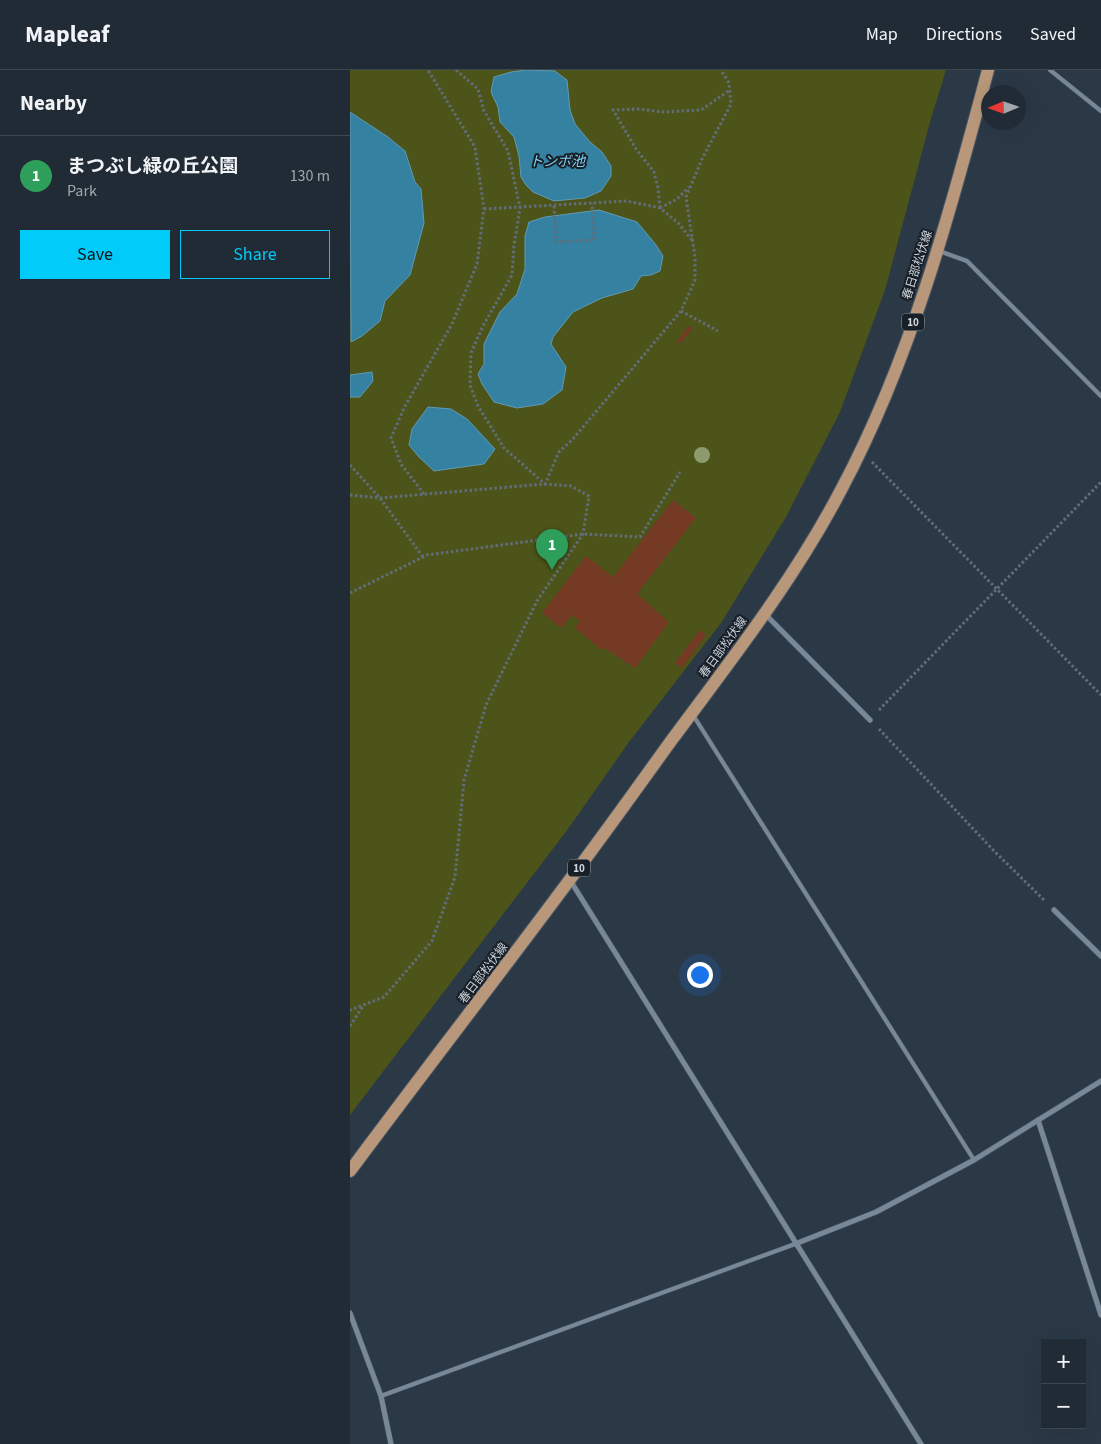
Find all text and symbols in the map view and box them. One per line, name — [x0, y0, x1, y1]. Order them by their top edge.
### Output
text: Mapleaf — [25, 17, 110, 52]
text: Map — [866, 22, 898, 47]
text: Directions — [926, 22, 1002, 47]
text: Saved — [1030, 22, 1076, 47]
north arrow — [981, 85, 1026, 130]
text: Nearby — [20, 88, 87, 118]
water label: トンボ池 — [529, 152, 587, 172]
text: まつぶし緑の丘公園 — [67, 153, 238, 180]
text: 1 — [32, 165, 40, 187]
text: 130 m — [290, 165, 330, 187]
text: Park — [67, 180, 97, 202]
street label: 春日部松伏線 — [898, 228, 937, 302]
button: Save — [20, 230, 170, 279]
button: Share — [180, 230, 330, 279]
road number: 10 — [902, 313, 924, 330]
pin: 1 — [536, 529, 568, 570]
street label: 春日部松伏線 — [695, 613, 751, 681]
road number: 10 — [568, 860, 590, 876]
street label: 春日部松伏線 — [455, 939, 512, 1007]
your location — [687, 962, 713, 988]
map controls — [1041, 1339, 1086, 1429]
button: + — [1041, 1339, 1086, 1384]
button: − — [1041, 1384, 1086, 1429]

